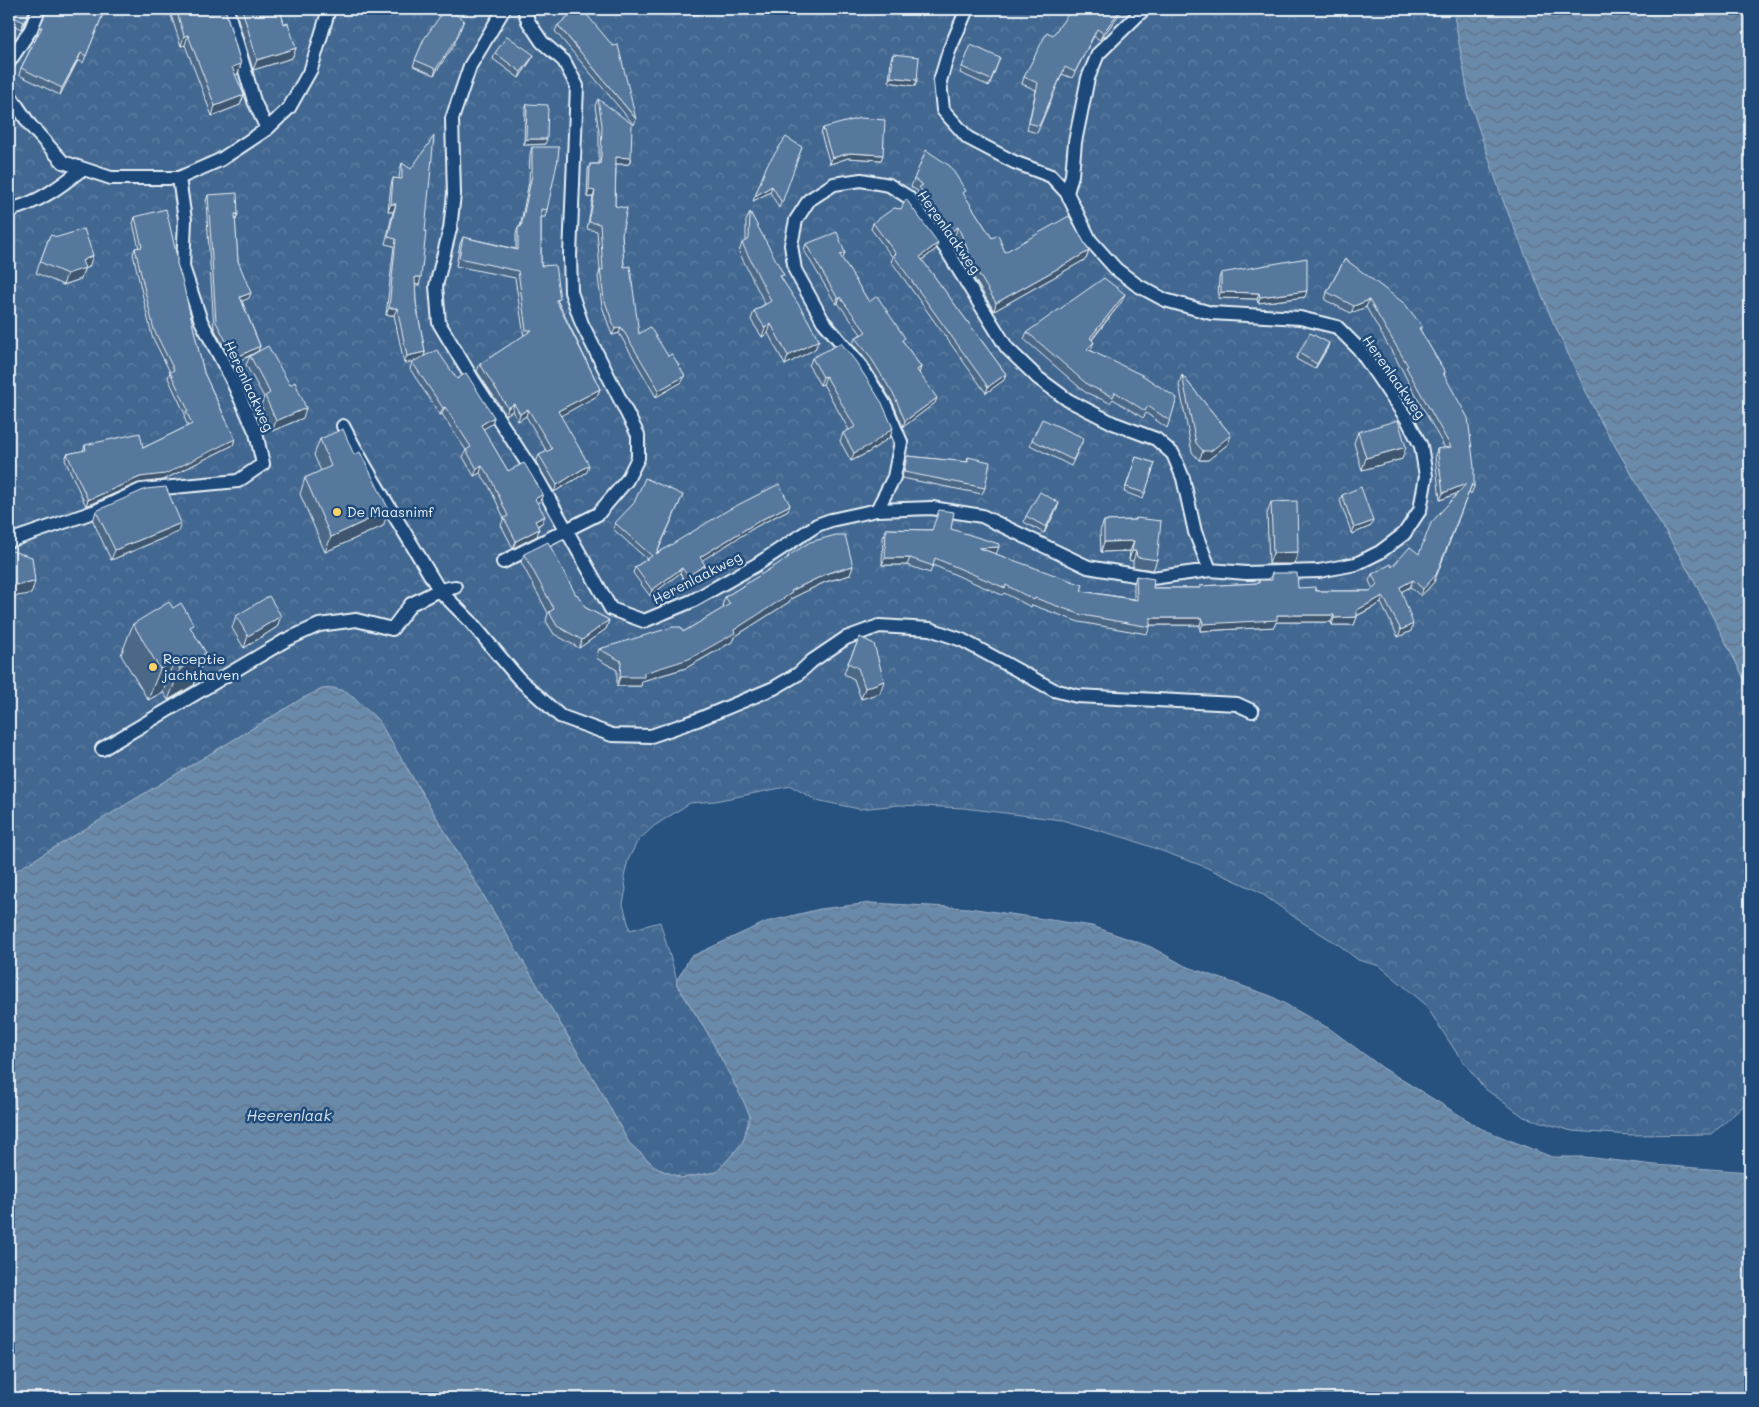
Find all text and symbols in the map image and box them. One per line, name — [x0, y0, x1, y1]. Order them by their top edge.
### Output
street label: Herenlaakweg — [913, 186, 985, 277]
street label: Herenlaakweg — [1358, 331, 1430, 422]
street label: Herenlaakweg — [220, 337, 279, 434]
place label: De Maasnimf — [347, 502, 434, 521]
marker: De Maasnimf — [331, 506, 343, 518]
street label: Herenlaakweg — [649, 547, 745, 608]
place label: Receptie jachthaven — [161, 649, 239, 684]
marker: Receptie jachthaven — [147, 661, 159, 673]
water label: Heerenlaak — [247, 1105, 332, 1125]

